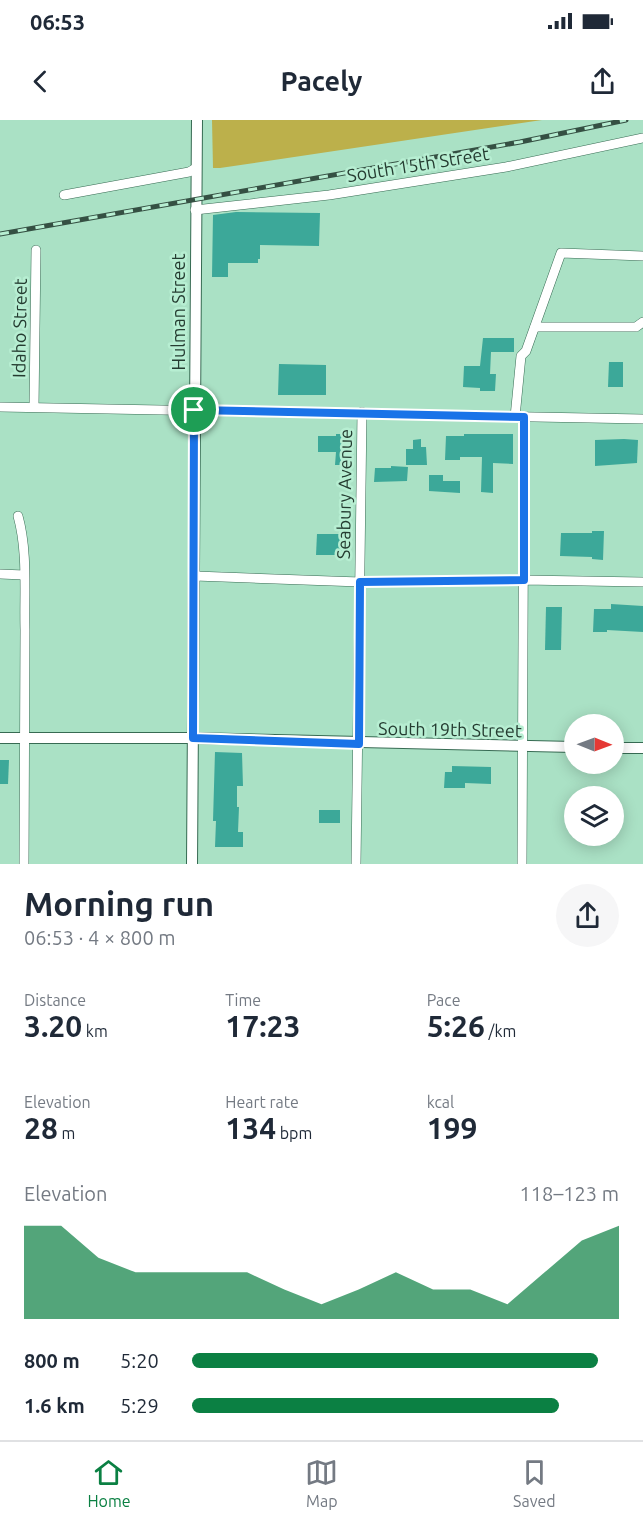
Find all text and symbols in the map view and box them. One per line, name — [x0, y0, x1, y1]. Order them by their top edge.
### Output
text: 06:53 — [30, 9, 85, 34]
icon: back — [24, 65, 57, 98]
icon: share — [586, 65, 619, 98]
text: Pacely — [281, 66, 362, 96]
street label: South 15th Street — [345, 143, 491, 185]
street label: Hulman Street — [168, 254, 188, 370]
street label: Idaho Street — [8, 278, 30, 378]
pin — [168, 384, 219, 435]
icon: arrive — [177, 393, 210, 426]
street label: Seabury Avenue — [333, 429, 355, 559]
north arrow — [564, 714, 624, 774]
map controls — [564, 714, 624, 846]
street label: South 19th Street — [378, 718, 522, 740]
button: layers — [564, 786, 624, 846]
button: share — [556, 884, 619, 947]
text: Morning run — [24, 885, 214, 922]
text: 06:53 · 4 × 800 m — [24, 926, 176, 949]
text: Distance — [24, 991, 86, 1009]
text: Time — [225, 991, 261, 1009]
text: Pace — [427, 991, 461, 1009]
text: 3.20 — [24, 1009, 82, 1043]
text: 17:23 — [225, 1009, 300, 1043]
text: 5:26 — [427, 1009, 485, 1043]
text: km — [82, 1022, 108, 1040]
text: /km — [485, 1022, 516, 1040]
text: Elevation — [24, 1093, 91, 1111]
text: Heart rate — [225, 1093, 299, 1111]
text: kcal — [427, 1093, 454, 1111]
text: 28 — [24, 1111, 58, 1145]
text: 134 — [225, 1111, 276, 1145]
text: 199 — [427, 1111, 477, 1145]
text: m — [58, 1124, 75, 1142]
text: bpm — [276, 1124, 312, 1142]
text: Elevation — [24, 1182, 107, 1205]
text: 118–123 m — [520, 1182, 619, 1205]
text: 800 m — [24, 1349, 80, 1372]
text: 5:20 — [120, 1349, 159, 1372]
text: 1.6 km — [24, 1394, 85, 1417]
text: 5:29 — [120, 1394, 159, 1417]
tab: Home — [87, 1456, 131, 1510]
tab: Map — [305, 1456, 338, 1510]
tab: Saved — [513, 1456, 556, 1510]

